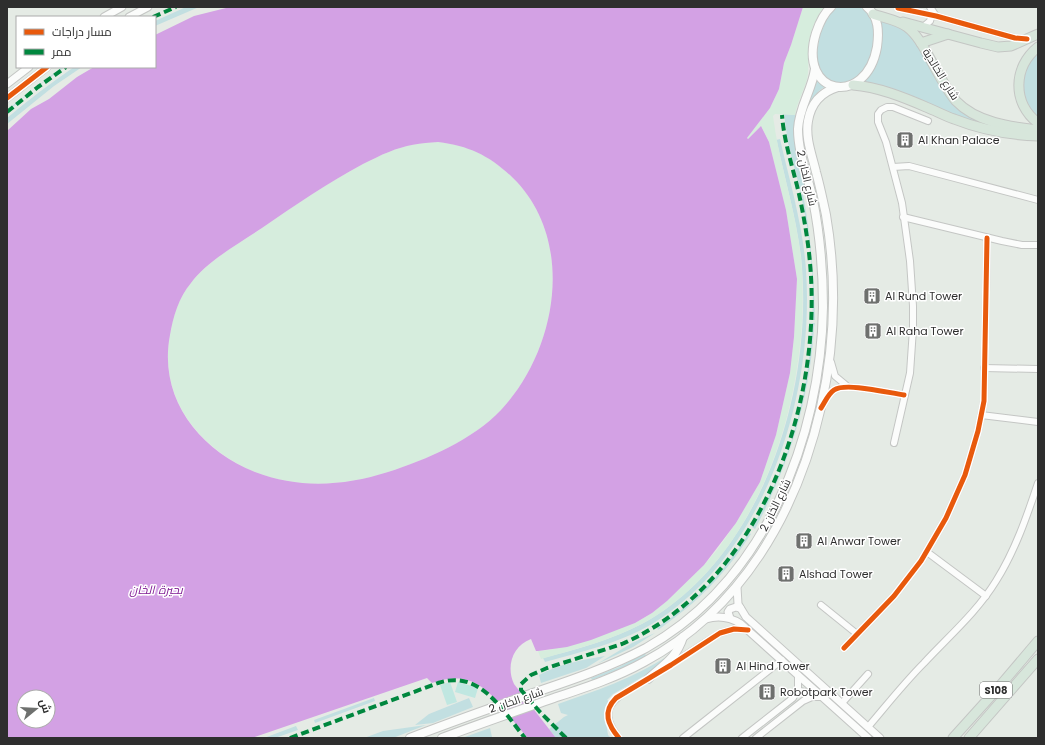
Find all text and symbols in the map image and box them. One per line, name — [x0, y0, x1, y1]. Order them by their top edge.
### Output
legend — [16, 16, 156, 68]
text: مسار دراجات — [52, 23, 112, 40]
text: ممر — [51, 43, 71, 60]
street label: شارع الخالدية — [919, 45, 963, 103]
building icon: Al Khan Palace — [895, 130, 915, 150]
place label: Al Khan Palace — [918, 132, 1000, 148]
street label: شارع الخان 2 — [793, 149, 821, 207]
building icon: Al Rund Tower — [862, 286, 882, 306]
place label: Al Rund Tower — [885, 288, 962, 304]
building icon: Al Raha Tower — [863, 321, 883, 341]
place label: Al Raha Tower — [886, 323, 964, 339]
street label: شارع الخان 2 — [755, 476, 795, 534]
building icon: Al Anwar Tower — [794, 531, 814, 551]
place label: Al Anwar Tower — [817, 533, 901, 549]
building icon: Alshad Tower — [776, 564, 796, 584]
place label: Alshad Tower — [799, 566, 873, 582]
water label: بحيرة الخان — [129, 581, 184, 598]
building icon: Al Hind Tower — [713, 656, 733, 676]
place label: Al Hind Tower — [736, 658, 810, 674]
building icon: Robotpark Tower — [757, 682, 777, 702]
road number: S108 — [980, 682, 1012, 698]
street label: شارع الخان 2 — [487, 683, 545, 717]
place label: Robotpark Tower — [780, 684, 873, 700]
north arrow — [16, 689, 56, 729]
text: ش — [36, 697, 55, 715]

